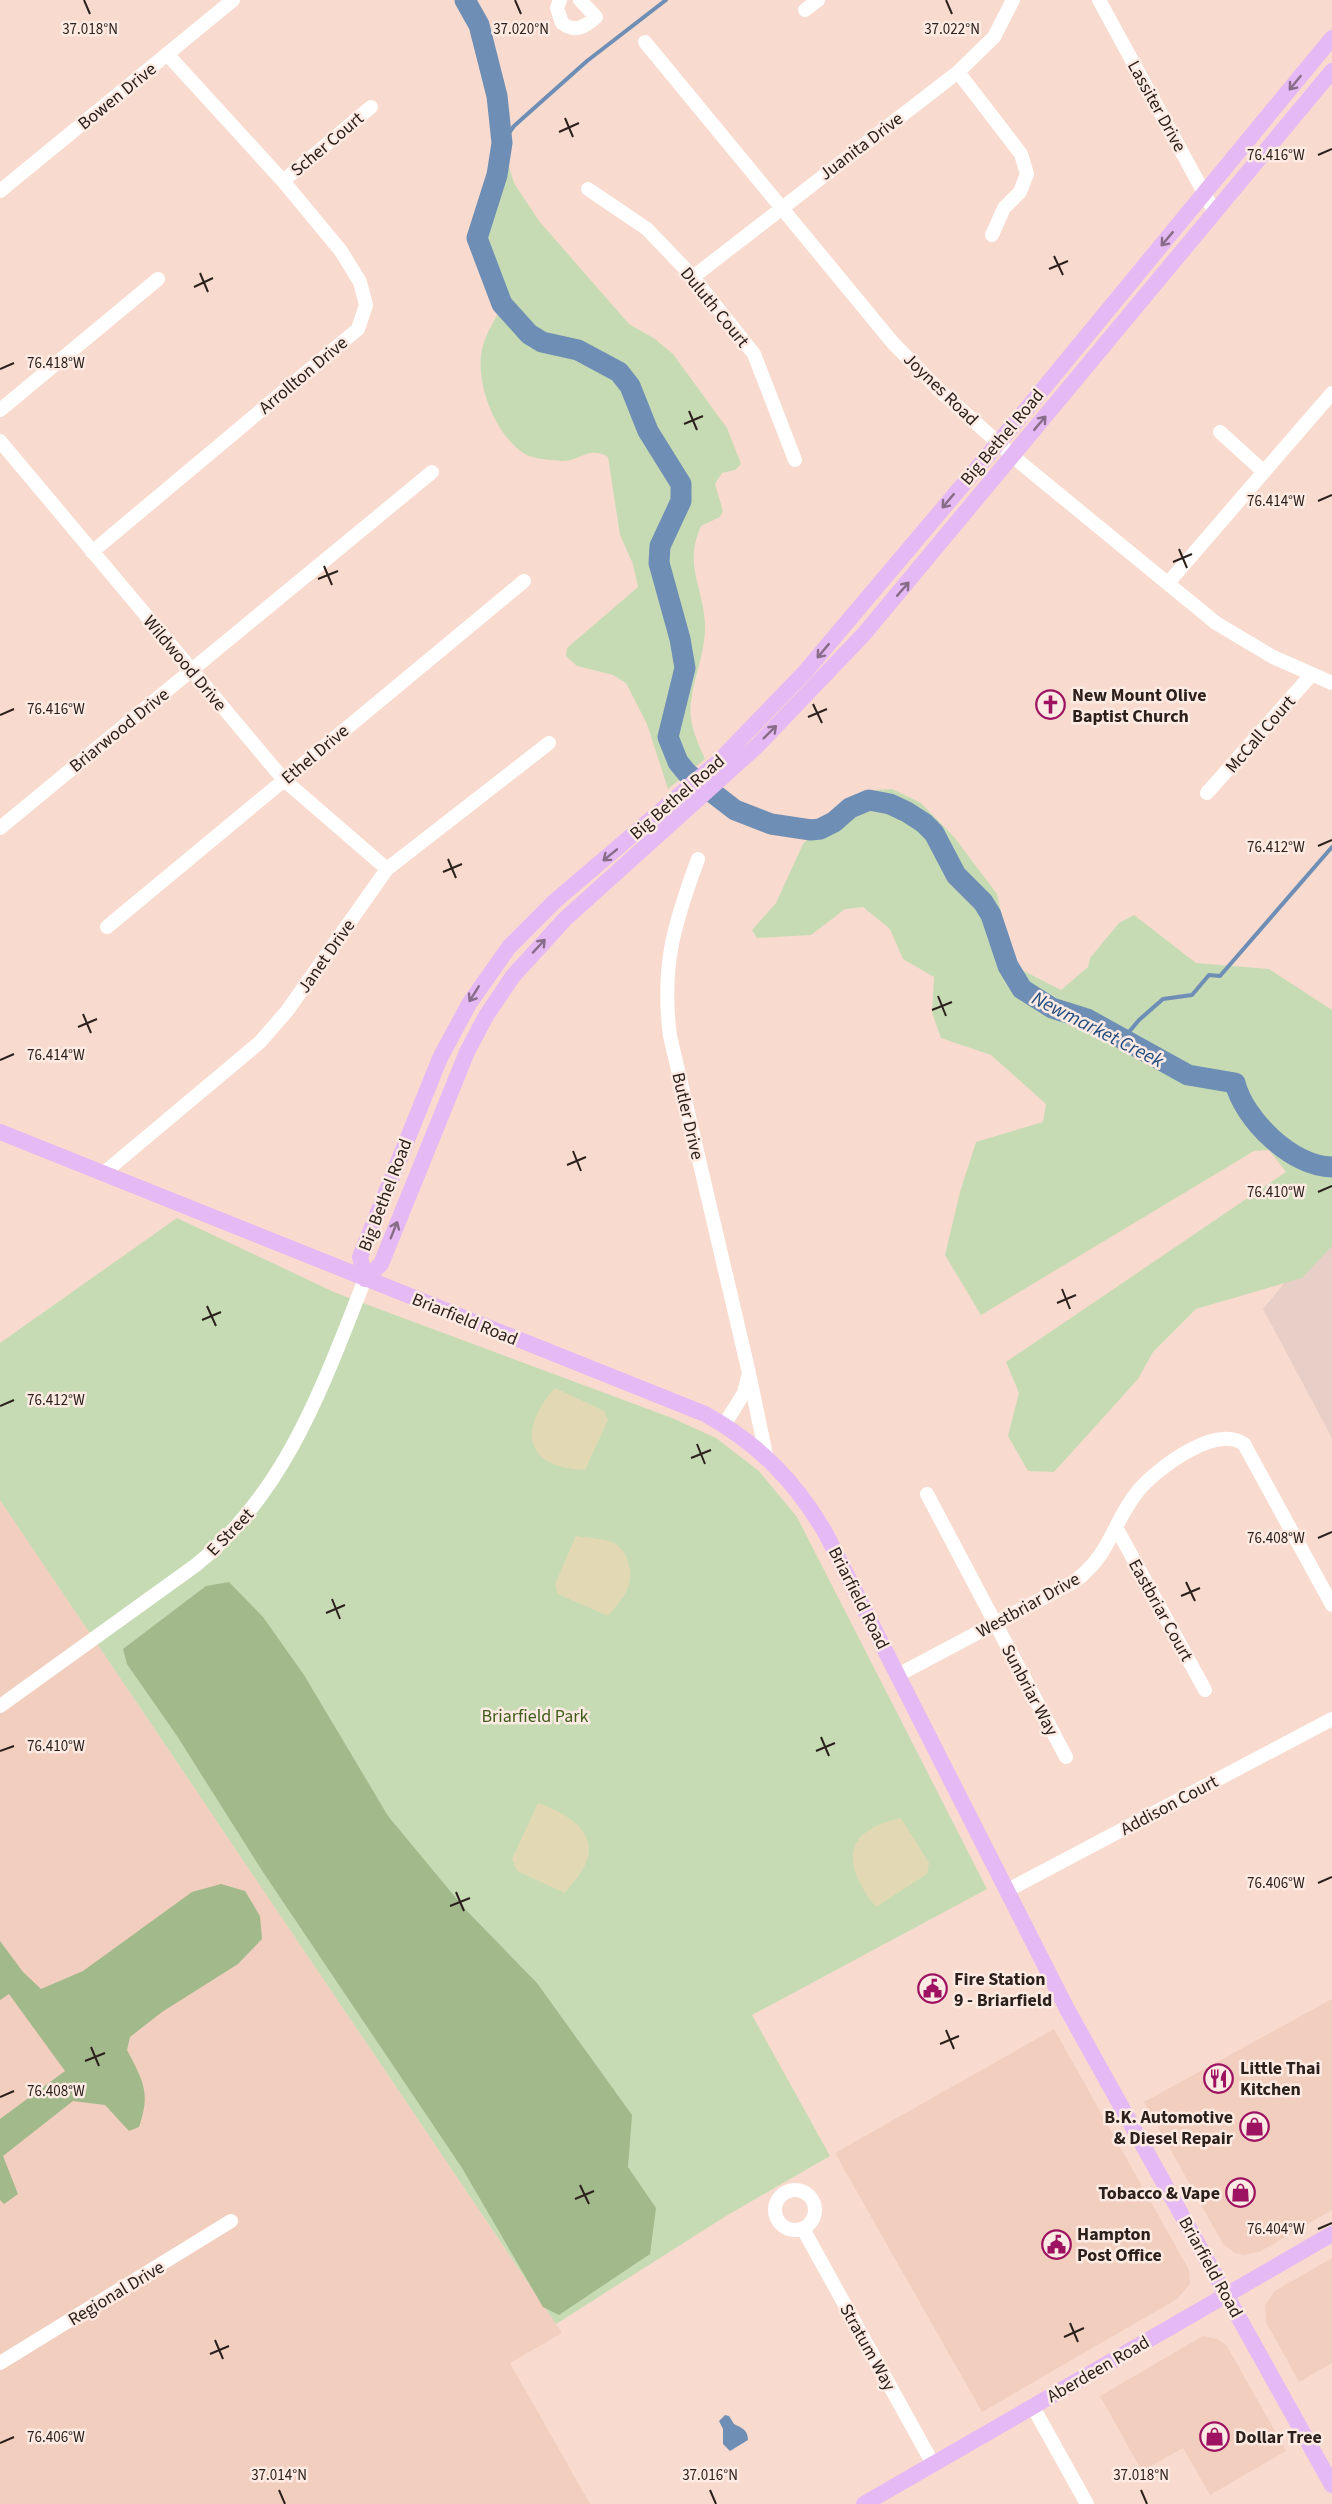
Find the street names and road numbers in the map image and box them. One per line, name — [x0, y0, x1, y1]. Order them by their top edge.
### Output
street label: Lassiter Drive — [1121, 56, 1192, 157]
street label: Bowen Drive — [73, 57, 162, 136]
street label: Scher Court — [285, 106, 369, 182]
street label: Juanita Drive — [814, 107, 908, 186]
street label: Duluth Court — [674, 262, 755, 353]
street label: Arrollton Drive — [254, 331, 353, 420]
street label: Joynes Road — [898, 347, 984, 431]
street label: Big Bethel Road — [955, 384, 1050, 491]
street label: Wildwood Drive — [137, 610, 232, 717]
street label: Briarwood Drive — [64, 682, 175, 778]
street label: McCall Court — [1220, 690, 1301, 779]
street label: Ethel Drive — [276, 719, 354, 790]
street label: Big Bethel Road — [624, 749, 730, 846]
street label: Janet Drive — [292, 914, 361, 998]
street label: Butler Drive — [665, 1070, 710, 1162]
street label: Big Bethel Road — [353, 1135, 418, 1255]
street label: Briarfield Road — [408, 1287, 521, 1352]
street label: E Street — [201, 1503, 260, 1562]
street label: Briarfield Road — [822, 1543, 895, 1654]
street label: Eastbriar Court — [1122, 1555, 1199, 1666]
street label: Westbriar Drive — [972, 1567, 1085, 1644]
street label: Sunbriar Way — [995, 1640, 1064, 1741]
street label: Addison Court — [1116, 1769, 1222, 1842]
street label: Briarfield Road — [1172, 2212, 1249, 2322]
street label: Regional Drive — [63, 2255, 169, 2332]
street label: Stratum Way — [833, 2299, 902, 2396]
street label: Aberdeen Road — [1042, 2330, 1154, 2409]

